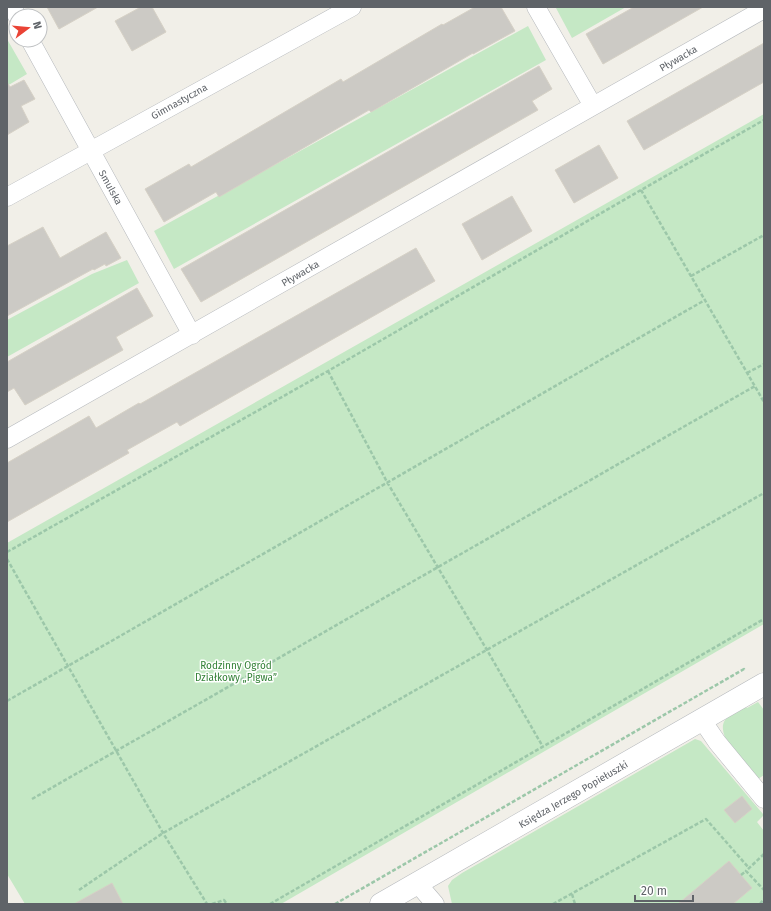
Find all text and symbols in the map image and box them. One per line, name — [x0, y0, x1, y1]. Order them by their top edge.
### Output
north arrow — [8, 8, 48, 48]
text: N — [30, 20, 44, 31]
street label: Pływacka — [658, 43, 699, 74]
street label: Gimnastyczna — [149, 81, 210, 122]
street label: Smulska — [96, 168, 125, 207]
street label: Pływacka — [280, 258, 321, 289]
park label: Rodzinny Ogród Działkowy „Pigwa” — [195, 660, 277, 684]
street label: Księdza Jerzego Popiełuszki — [517, 759, 630, 831]
scale bar — [635, 877, 693, 903]
text: 20 m — [641, 884, 667, 898]

